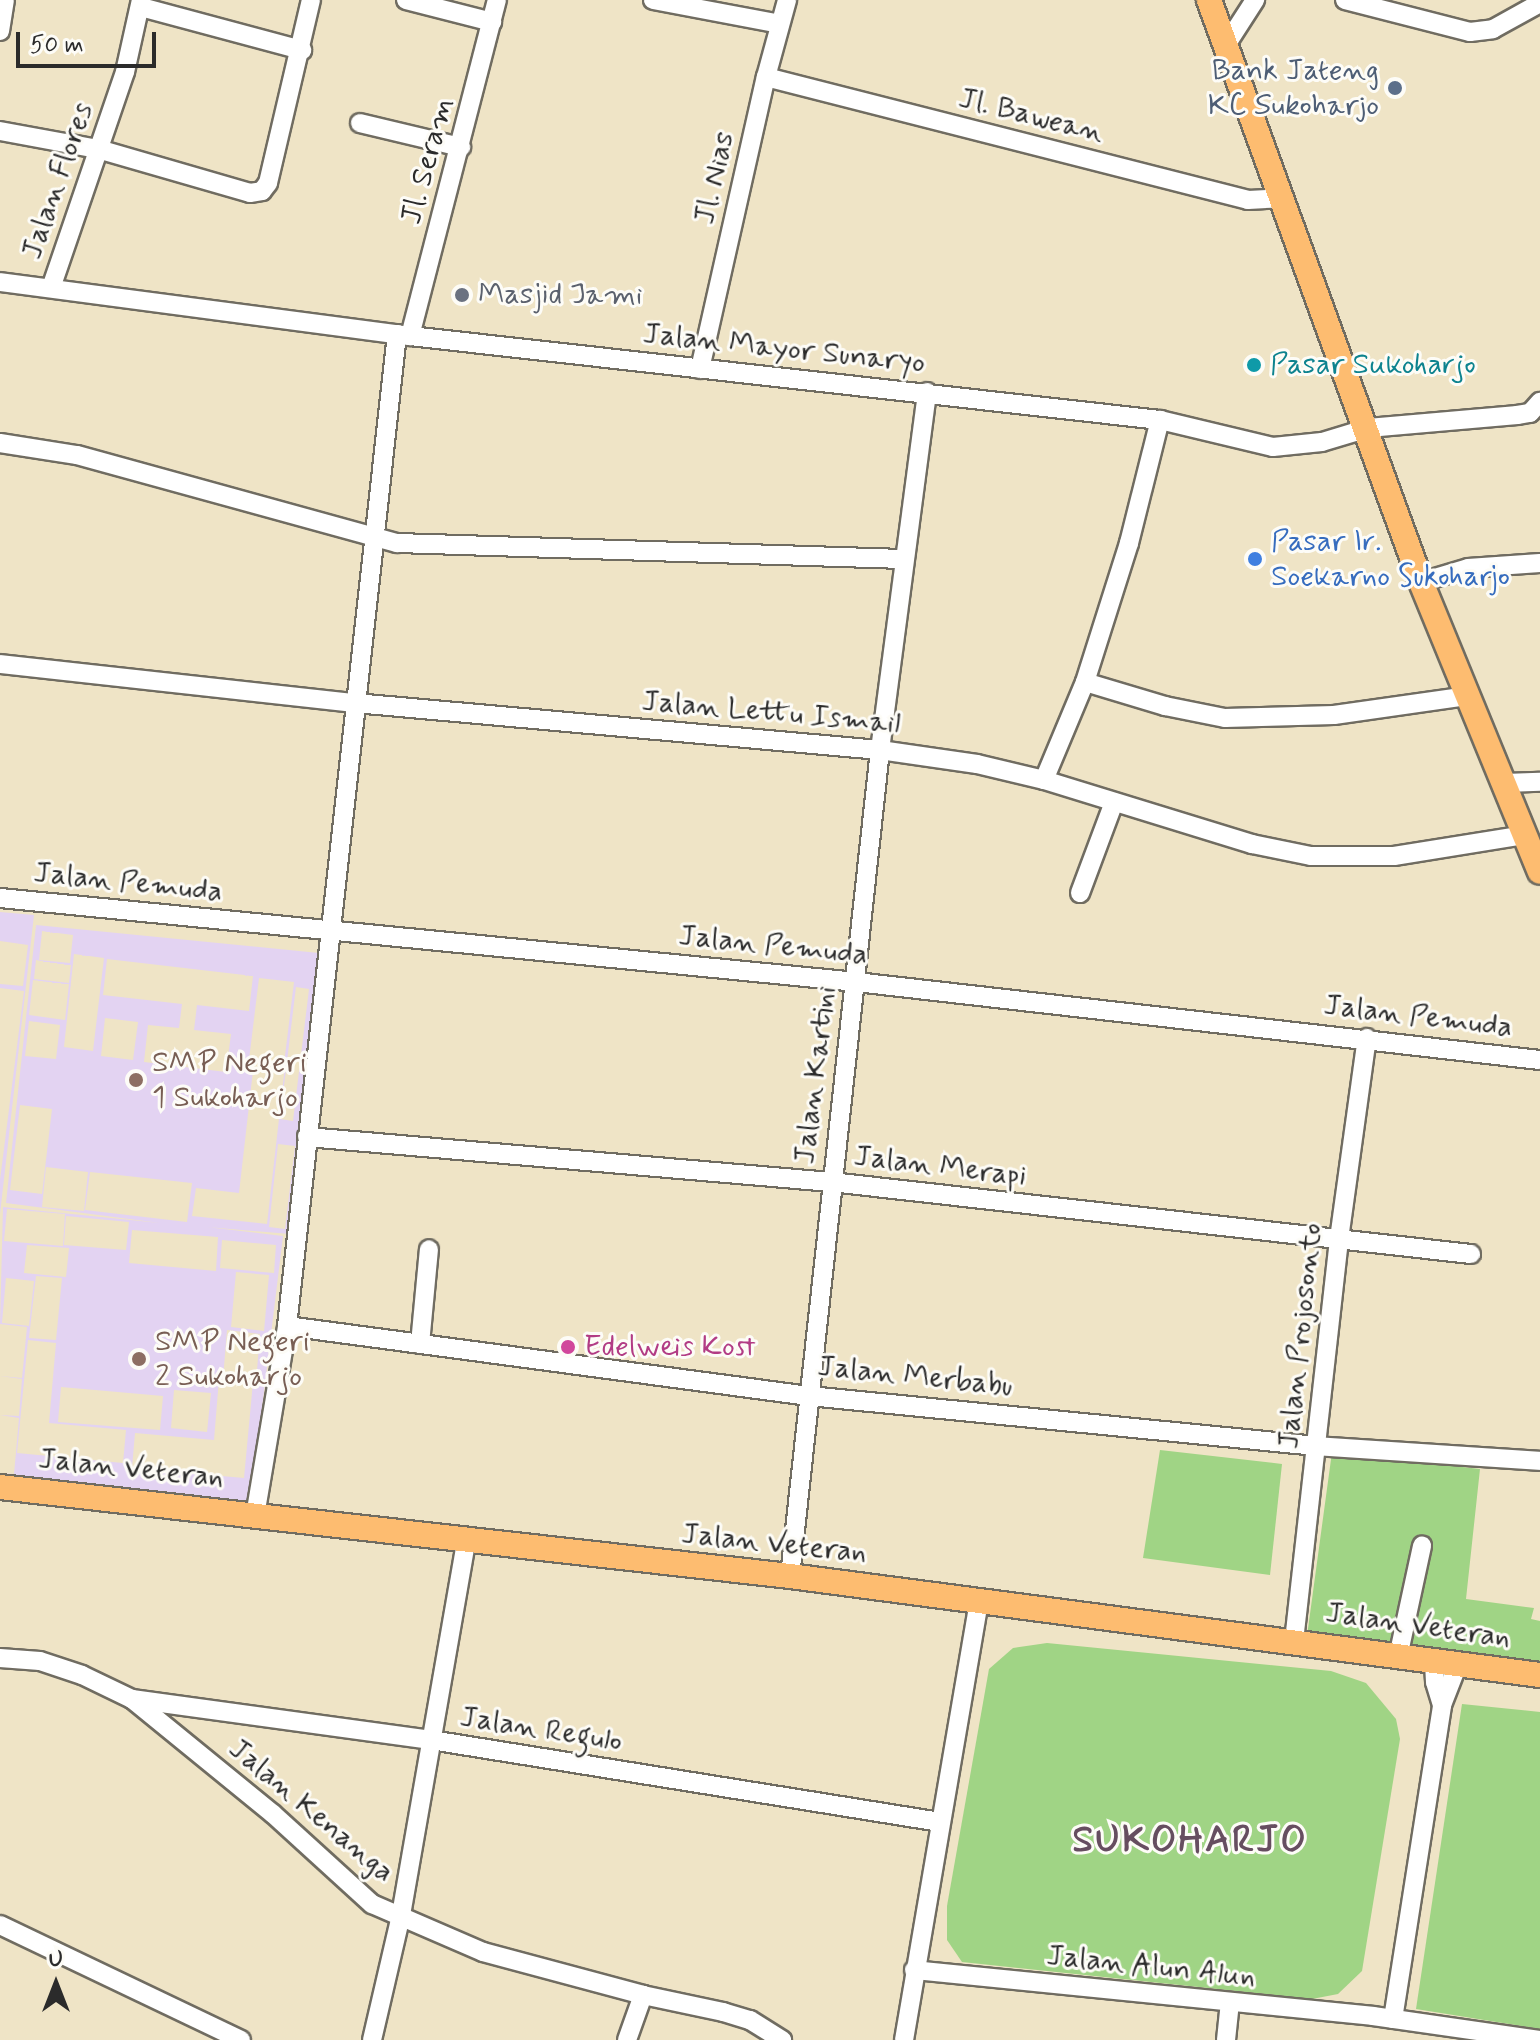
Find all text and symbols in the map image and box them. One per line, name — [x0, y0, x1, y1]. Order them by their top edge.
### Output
scale bar — [20, 16, 160, 66]
text: 50 m — [30, 30, 84, 61]
place label: Bank Jateng KC Sukoharjo — [1208, 53, 1379, 124]
marker: Bank Jateng KC Sukoharjo — [1386, 79, 1404, 97]
street label: Jl. Bawean — [955, 81, 1107, 151]
street label: Jl. Seram — [394, 94, 462, 228]
street label: Jalan Flores — [14, 98, 102, 264]
street label: Jl. Nias — [687, 128, 743, 228]
place label: Masjid Jami — [478, 277, 639, 313]
marker: Masjid Jami — [453, 286, 471, 304]
street label: Jalan Mayor Sunaryo — [643, 317, 925, 381]
place label: Pasar Sukoharjo — [1270, 347, 1477, 383]
marker: Pasar Sukoharjo — [1245, 356, 1263, 374]
place label: Pasar Ir. Soekarno Sukoharjo — [1271, 524, 1522, 594]
marker: Pasar Ir. Soekarno Sukoharjo — [1246, 550, 1264, 568]
street label: Jalan Lettu Ismail — [642, 684, 900, 742]
street label: Jalan Pemuda — [32, 855, 224, 911]
street label: Jalan Pemuda — [677, 918, 869, 974]
street label: Jalan Kartini — [787, 985, 845, 1165]
street label: Jalan Pemuda — [1322, 988, 1514, 1046]
place label: SMP Negeri 1 Sukoharjo — [152, 1045, 307, 1116]
marker: SMP Negeri 1 Sukoharjo — [127, 1071, 145, 1089]
street label: Jalan Merapi — [852, 1139, 1028, 1195]
street label: Jalan Projosonto — [1271, 1221, 1331, 1451]
place label: SMP Negeri 2 Sukoharjo — [155, 1324, 310, 1394]
place label: Edelweis Kost — [584, 1329, 757, 1365]
marker: Edelweis Kost — [559, 1338, 577, 1356]
street label: Jalan Merbabu — [813, 1349, 1017, 1405]
marker: SMP Negeri 2 Sukoharjo — [130, 1350, 148, 1368]
street label: Jalan Veteran — [35, 1441, 227, 1497]
street label: Jalan Veteran — [678, 1516, 870, 1572]
street label: Jalan Veteran — [1322, 1595, 1514, 1657]
street label: Jalan Regulo — [459, 1700, 623, 1760]
street label: Jalan Kenanga — [220, 1731, 402, 1891]
district label: SUKOHARJO — [1075, 1818, 1305, 1864]
street label: Jalan Alun Alun — [1047, 1938, 1255, 1996]
north arrow — [16, 1944, 96, 2024]
text: U — [49, 1946, 63, 1974]

